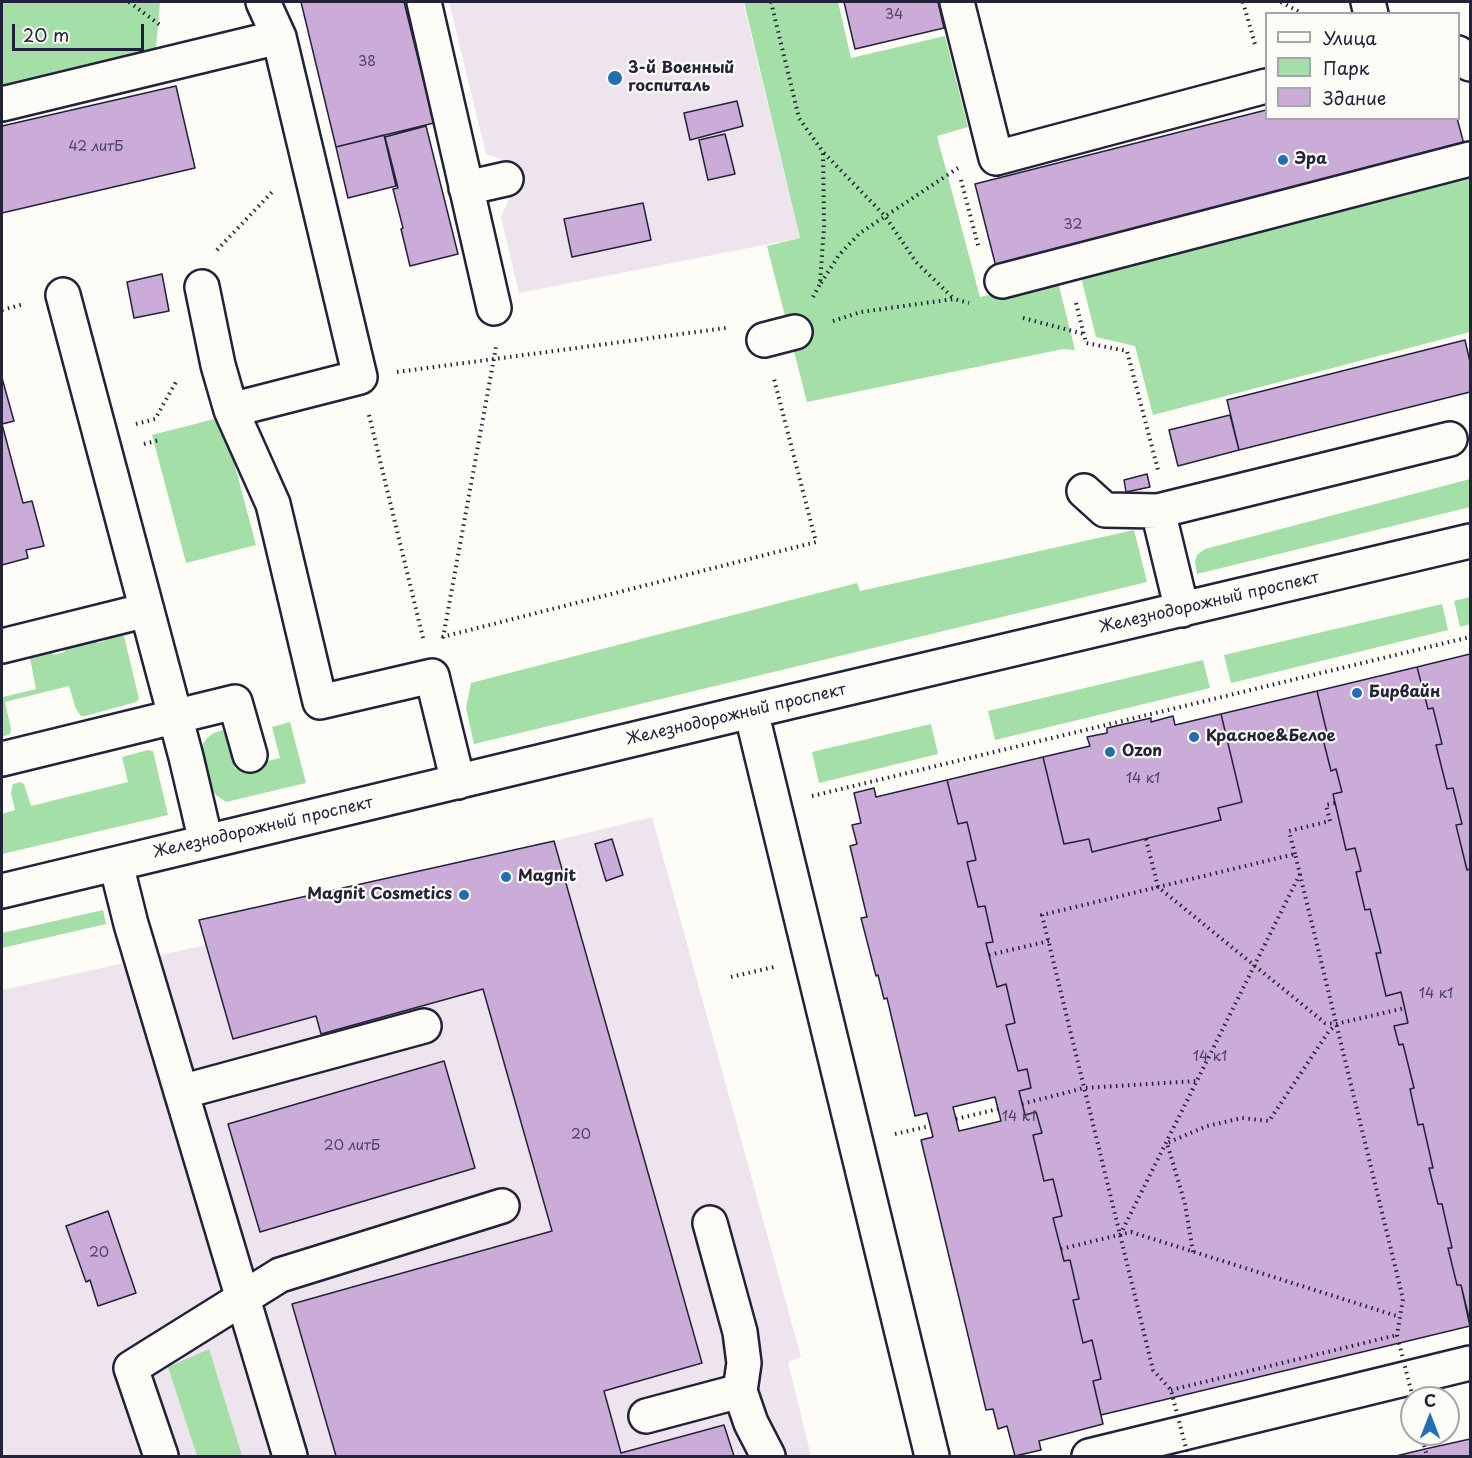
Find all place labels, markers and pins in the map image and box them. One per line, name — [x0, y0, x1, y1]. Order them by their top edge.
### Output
place label: 3-й Военный госпиталь — [628, 59, 734, 97]
marker: 3-й Военный госпиталь — [606, 69, 624, 87]
place label: Эра — [1295, 150, 1327, 170]
marker: Эра — [1276, 153, 1290, 167]
place label: Бирвайн — [1369, 683, 1440, 703]
marker: Бирвайн — [1350, 686, 1364, 700]
place label: Красное&Белое — [1206, 727, 1336, 747]
marker: Красное&Белое — [1187, 730, 1201, 744]
place label: Ozon — [1122, 742, 1162, 762]
marker: Ozon — [1103, 745, 1117, 759]
place label: Magnit — [518, 867, 576, 887]
marker: Magnit — [499, 870, 513, 884]
place label: Magnit Cosmetics — [307, 885, 452, 905]
marker: Magnit Cosmetics — [457, 888, 471, 902]

